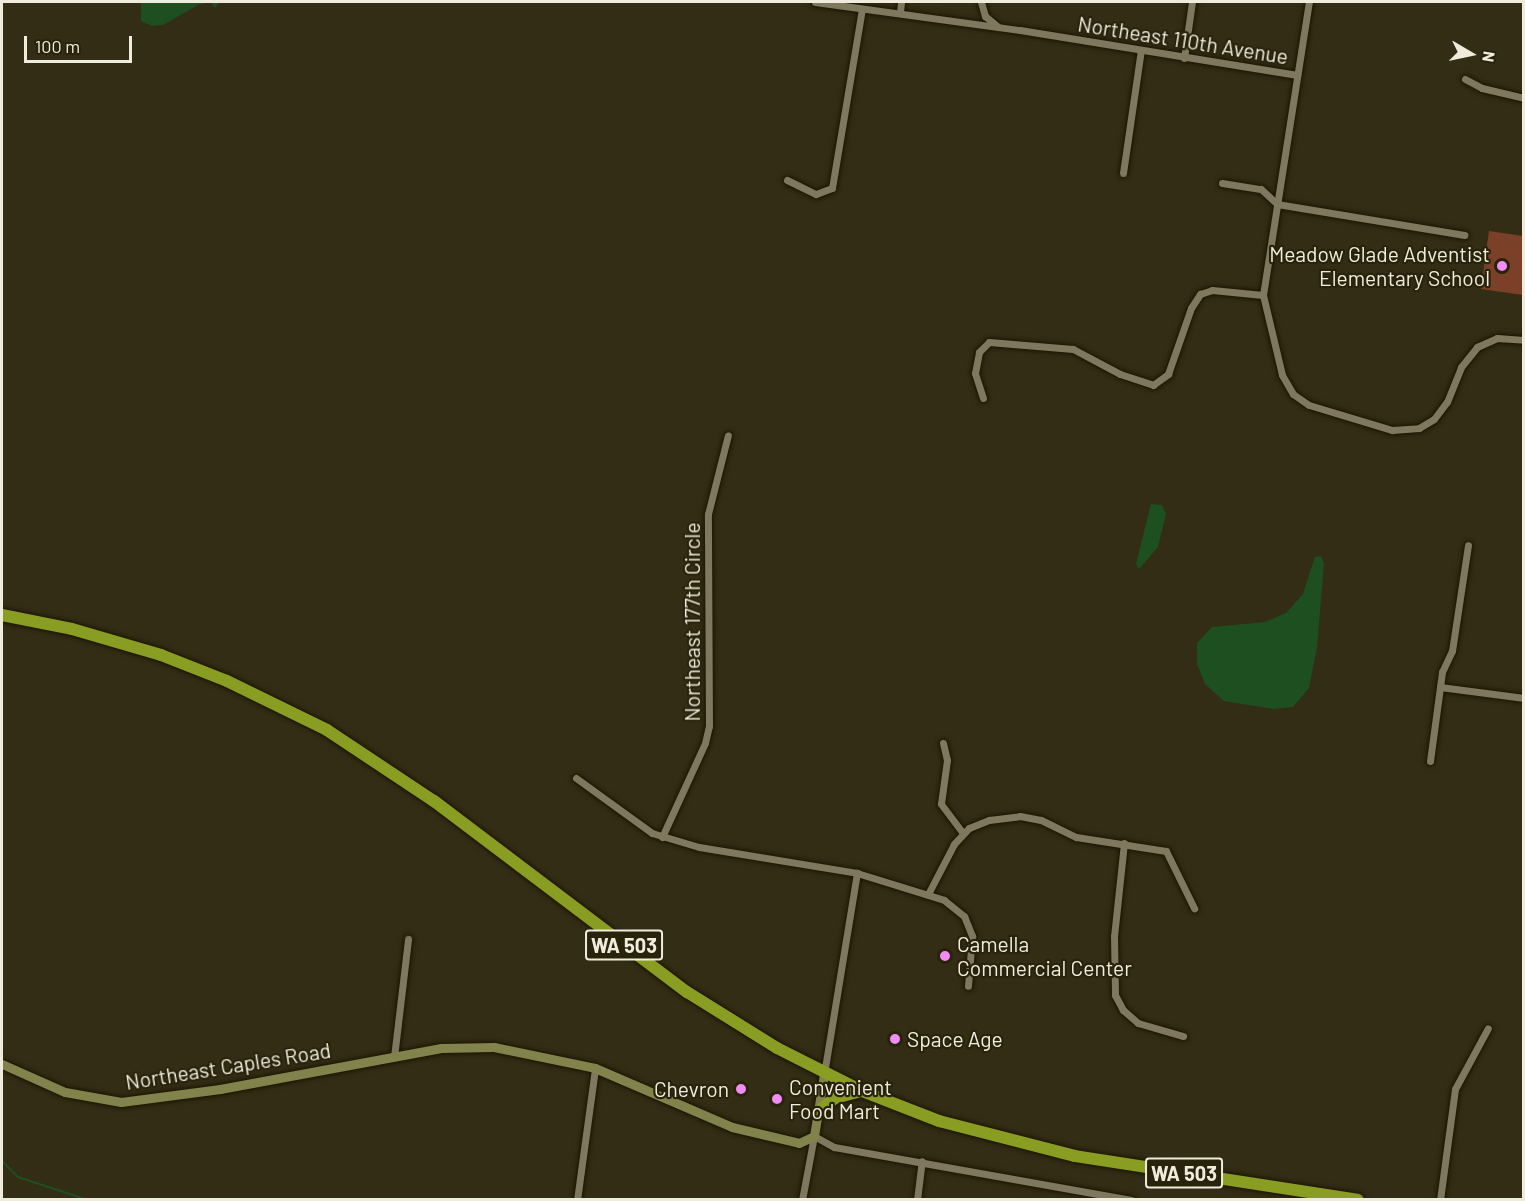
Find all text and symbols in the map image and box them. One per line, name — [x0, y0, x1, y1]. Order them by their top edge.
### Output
street label: Northeast 110th Avenue — [1076, 11, 1290, 69]
scale bar — [27, 24, 135, 62]
north arrow — [1441, 24, 1501, 84]
text: 100 m — [35, 35, 80, 57]
text: N — [1479, 50, 1499, 64]
place label: Meadow Glade Adventist Elementary School — [1269, 241, 1490, 291]
marker: Meadow Glade Adventist Elementary School — [1495, 259, 1509, 273]
street label: Northeast 177th Circle — [679, 522, 705, 722]
road number: WA 503 — [585, 928, 663, 962]
place label: Camella Commercial Center — [957, 931, 1132, 981]
marker: Camella Commercial Center — [938, 949, 952, 963]
place label: Space Age — [907, 1026, 1003, 1052]
marker: Space Age — [888, 1032, 902, 1046]
street label: Northeast Caples Road — [123, 1037, 333, 1095]
place label: Convenient Food Mart — [789, 1074, 892, 1124]
place label: Chevron — [654, 1076, 729, 1102]
marker: Chevron — [734, 1082, 748, 1096]
marker: Convenient Food Mart — [770, 1092, 784, 1106]
road number: WA 503 — [1145, 1156, 1223, 1190]

